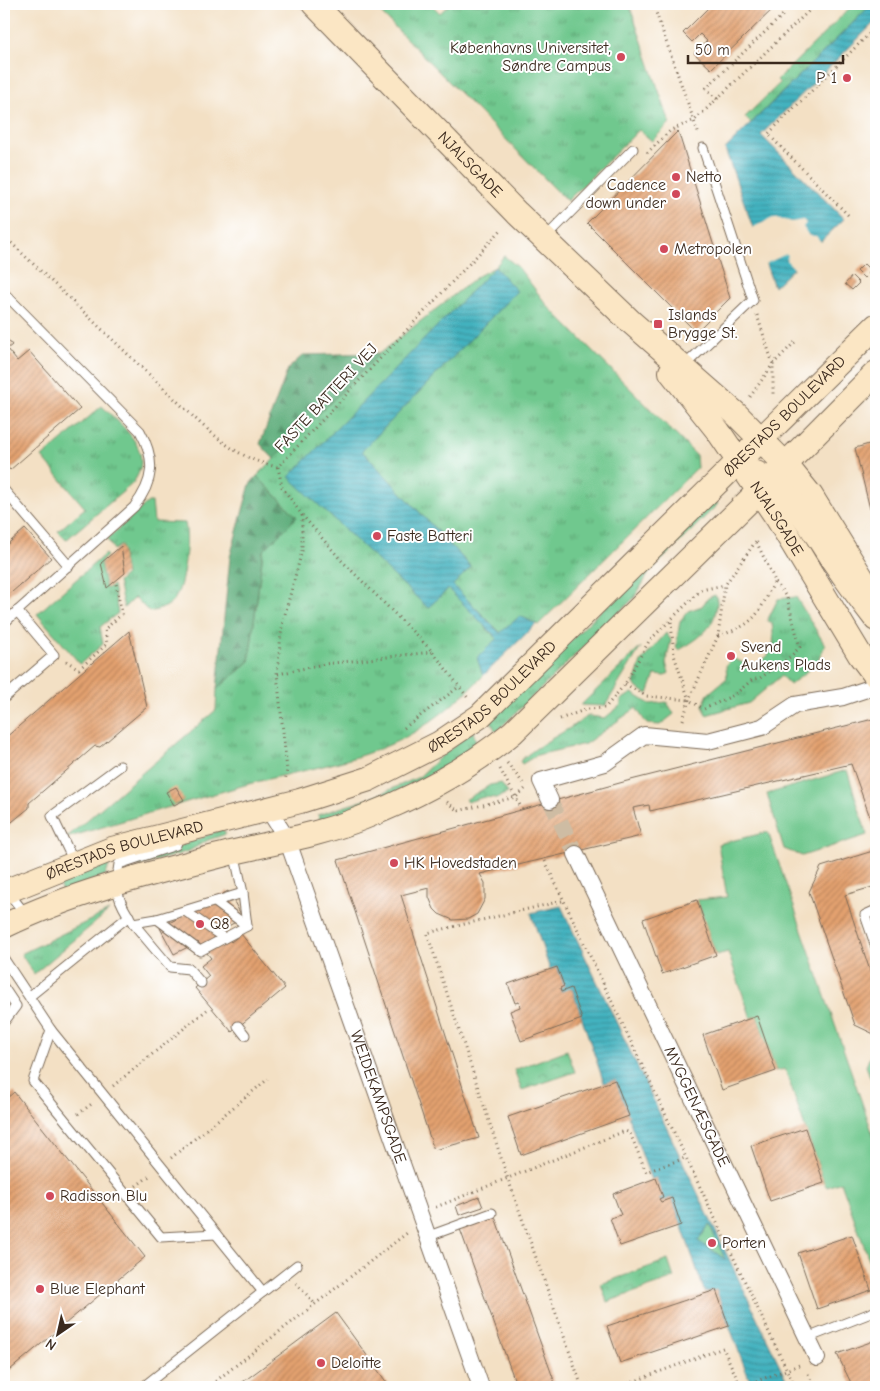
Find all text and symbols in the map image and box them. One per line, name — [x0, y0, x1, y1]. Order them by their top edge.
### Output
scale bar — [688, 32, 842, 64]
place label: Københavns Universitet, Søndre Campus — [450, 39, 611, 75]
text: 50 m — [695, 41, 730, 59]
marker: Københavns Universitet, Søndre Campus — [615, 51, 627, 63]
place label: P 1 — [816, 69, 837, 87]
marker: P 1 — [841, 72, 853, 84]
street label: NJALSGADE — [434, 128, 506, 202]
place label: Netto — [686, 168, 722, 186]
marker: Netto — [670, 171, 682, 183]
place label: Cadence down under — [586, 176, 667, 212]
marker: Cadence down under — [670, 188, 682, 200]
place label: Metropolen — [674, 240, 752, 258]
marker: Metropolen — [658, 243, 670, 255]
place label: Islands Brygge St. — [668, 306, 737, 342]
marker: Islands Brygge St. — [652, 318, 664, 330]
street label: FASTE BATTERI VEJ — [271, 340, 381, 456]
street label: ØRESTADS BOULEVARD — [720, 352, 849, 480]
street label: NJALSGADE — [746, 478, 807, 559]
place label: Faste Batteri — [387, 527, 473, 545]
marker: Faste Batteri — [371, 530, 383, 542]
street label: ØRESTADS BOULEVARD — [425, 637, 560, 757]
place label: Svend Aukens Plads — [741, 638, 831, 674]
marker: Svend Aukens Plads — [725, 650, 737, 662]
street label: ØRESTADS BOULEVARD — [43, 817, 205, 883]
place label: HK Hovedstaden — [404, 854, 517, 872]
marker: HK Hovedstaden — [388, 857, 400, 869]
place label: Q8 — [210, 915, 230, 933]
marker: Q8 — [194, 918, 206, 930]
street label: WEIDEKAMPSGADE — [347, 1028, 410, 1166]
street label: MYGGENÆSGADE — [660, 1043, 733, 1170]
place label: Radisson Blu — [60, 1187, 147, 1205]
marker: Radisson Blu — [44, 1190, 56, 1202]
place label: Porten — [722, 1234, 766, 1252]
marker: Porten — [706, 1237, 718, 1249]
place label: Blue Elephant — [50, 1280, 145, 1298]
marker: Blue Elephant — [34, 1283, 46, 1295]
north arrow — [32, 1308, 82, 1358]
text: N — [42, 1335, 60, 1354]
place label: Deloitte — [331, 1354, 381, 1372]
marker: Deloitte — [315, 1357, 327, 1369]

